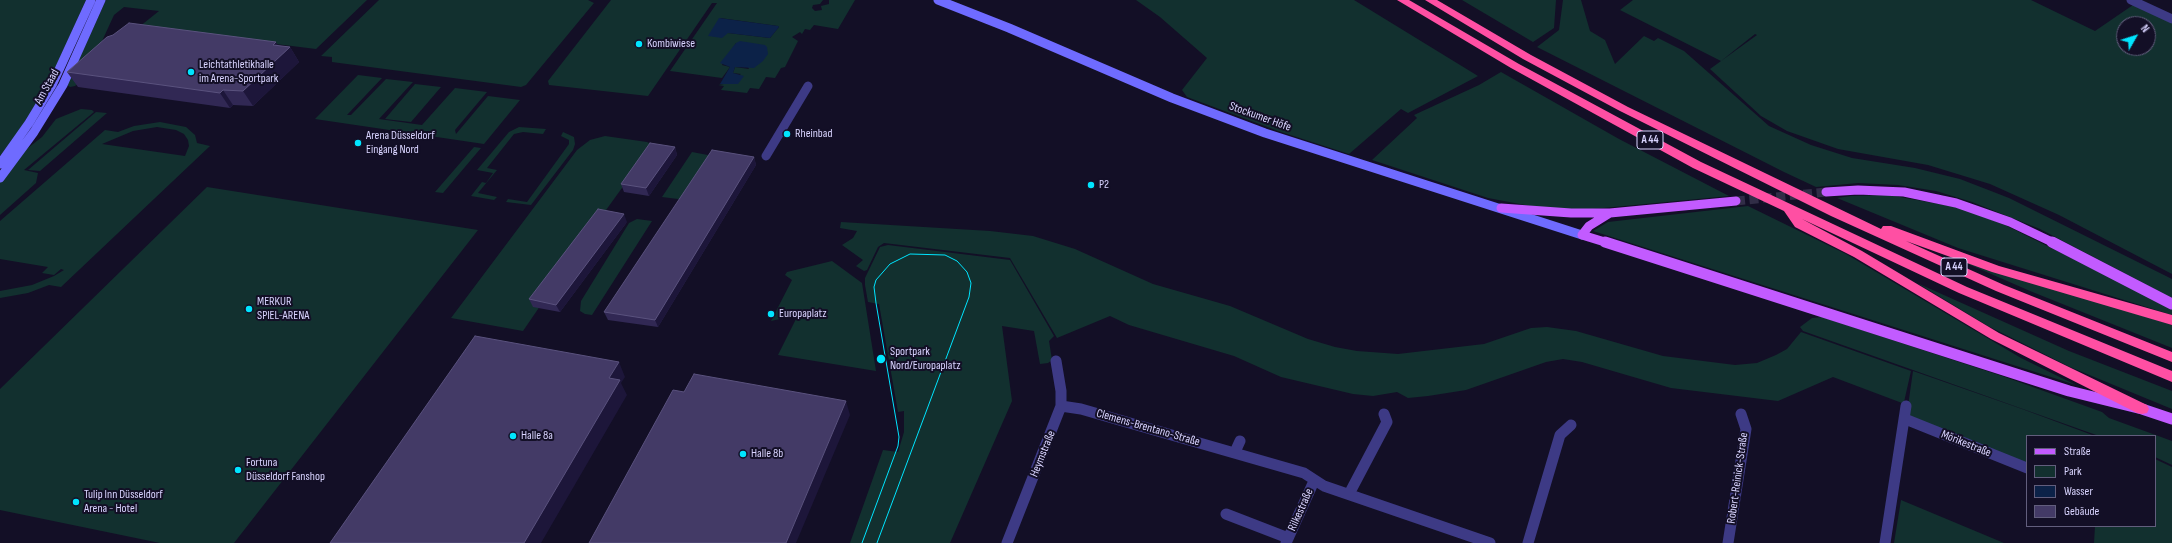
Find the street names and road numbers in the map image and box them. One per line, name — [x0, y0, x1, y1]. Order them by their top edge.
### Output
street label: Am Staad — [32, 67, 62, 107]
street label: Stockumer Höfe — [1227, 99, 1293, 135]
road number: A 44 — [1637, 131, 1663, 149]
road number: A 44 — [1941, 258, 1967, 276]
street label: Clemens-Brentano-Straße — [1095, 406, 1201, 450]
street label: Mörikestraße — [1939, 427, 1993, 461]
street label: Heymstraße — [1027, 429, 1059, 479]
street label: Robert-Reinick-Straße — [1724, 432, 1752, 524]
street label: Rilkestraße — [1285, 487, 1317, 533]

